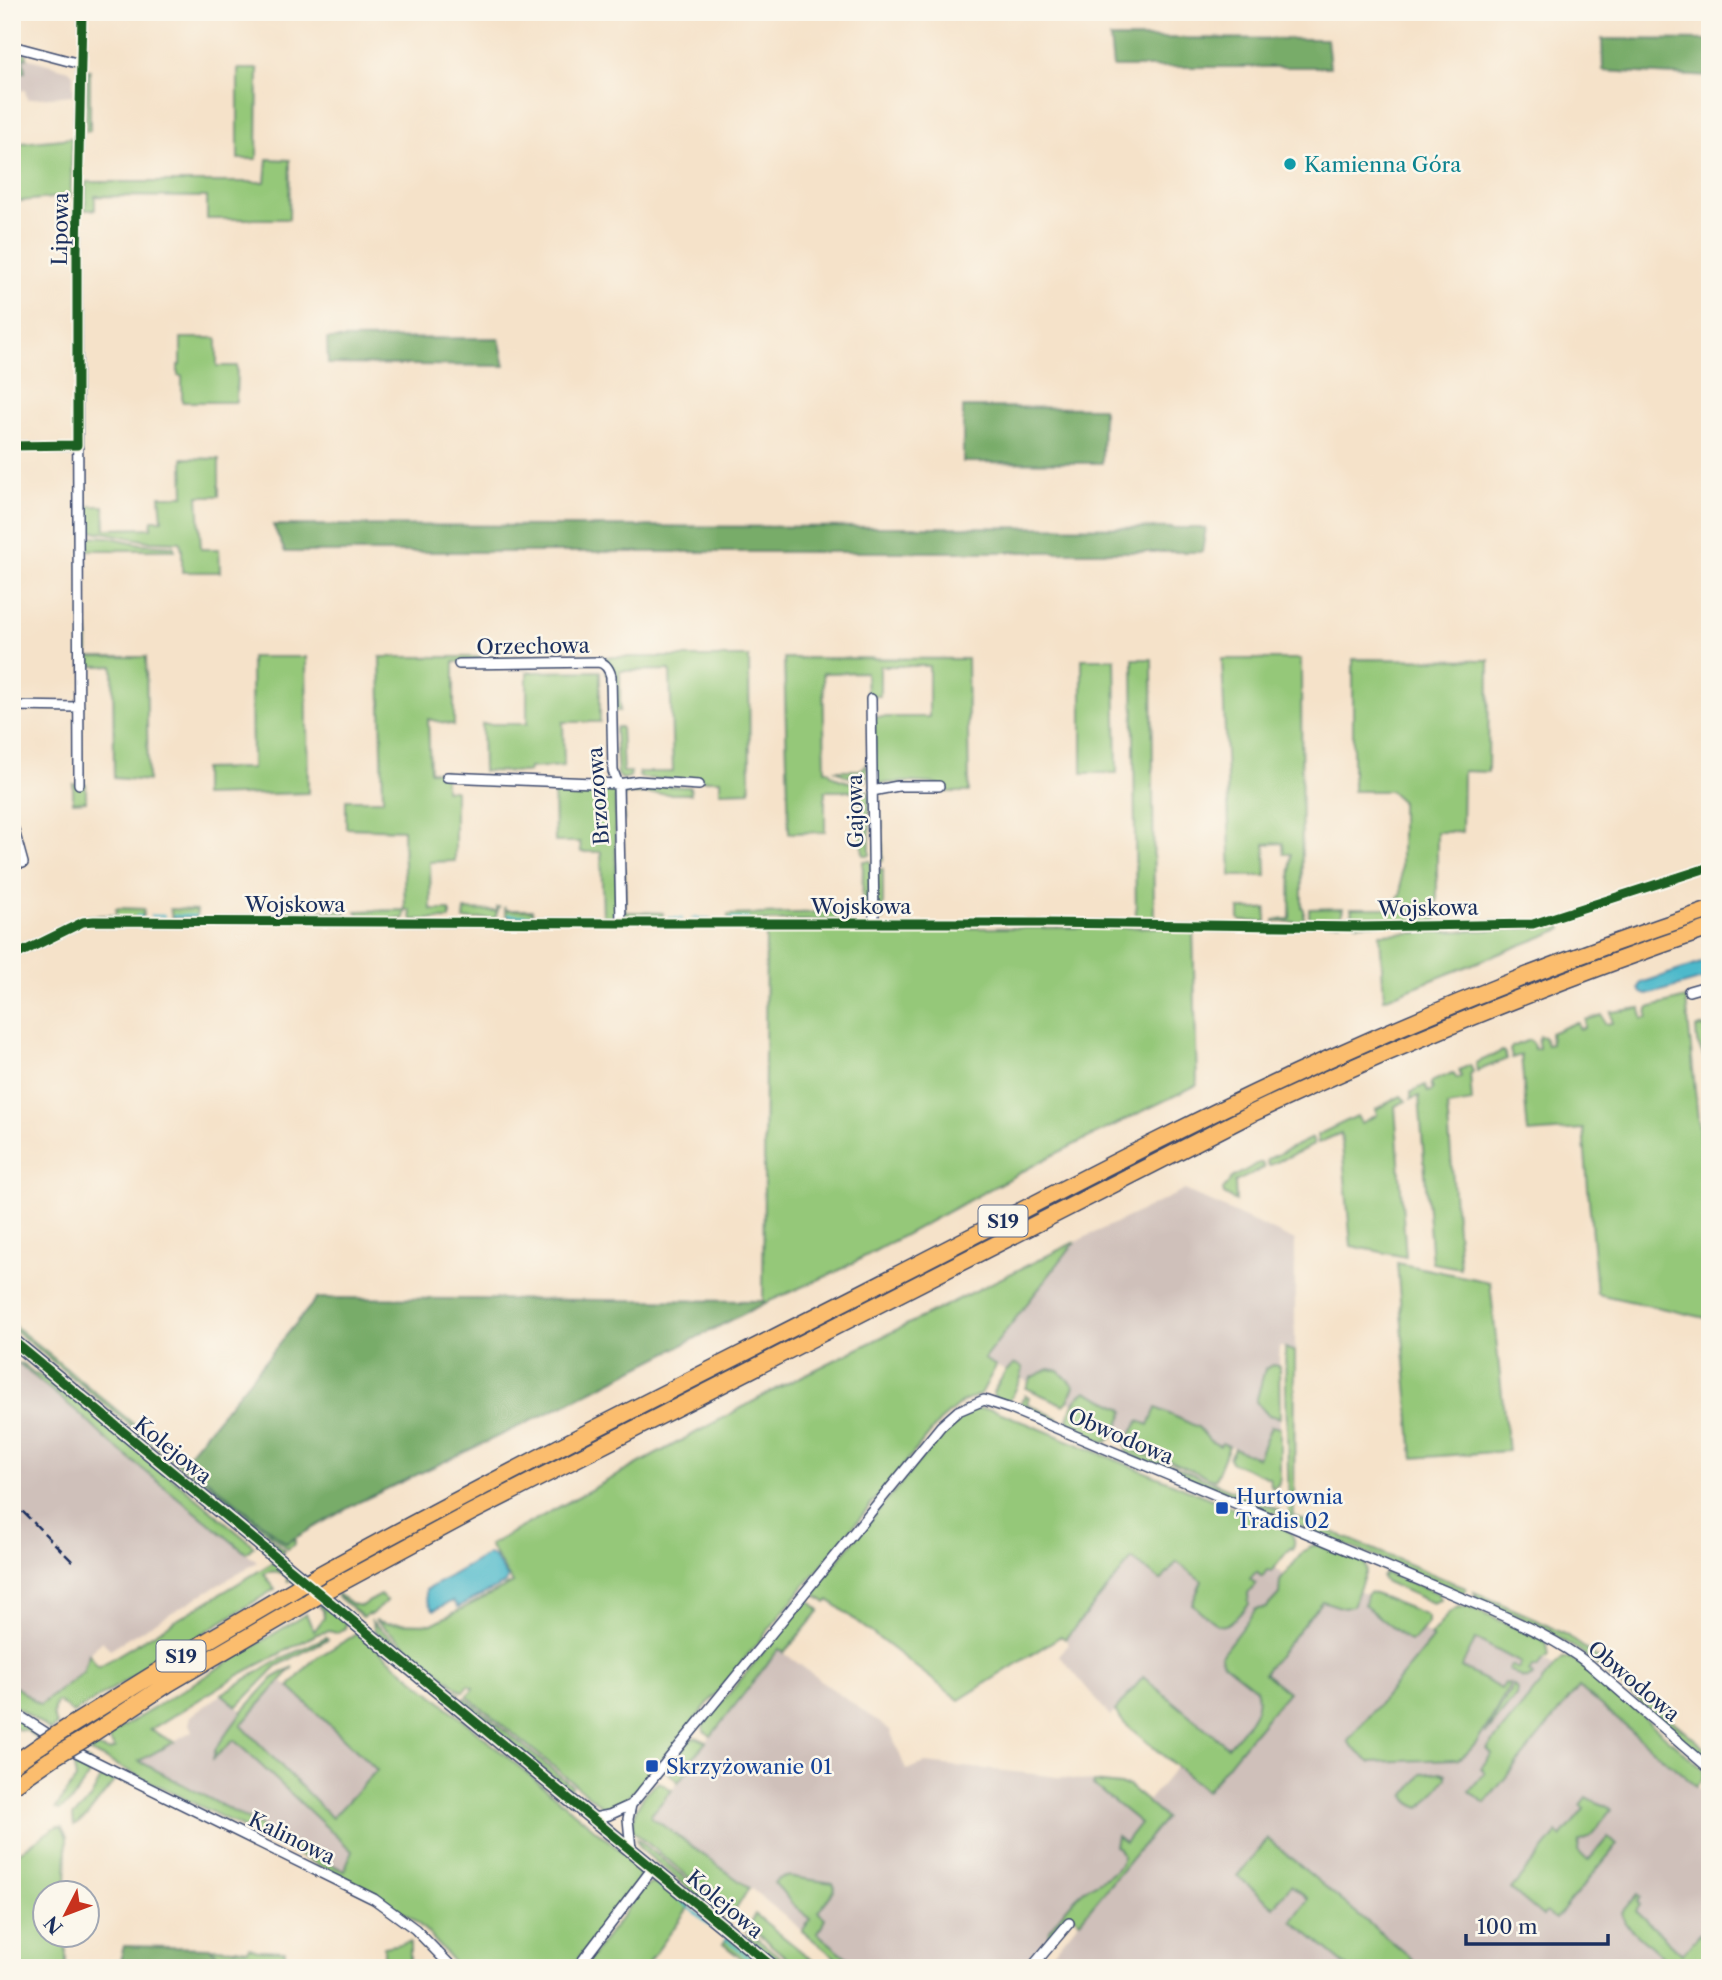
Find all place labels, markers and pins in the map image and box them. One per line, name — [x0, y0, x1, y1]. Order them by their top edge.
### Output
place label: Kamienna Góra — [1304, 152, 1462, 177]
marker: Kamienna Góra — [1282, 156, 1298, 172]
place label: Hurtownia Tradis 02 — [1236, 1484, 1344, 1533]
marker: Hurtownia Tradis 02 — [1214, 1500, 1230, 1516]
place label: Skrzyżowanie 01 — [666, 1754, 832, 1779]
marker: Skrzyżowanie 01 — [644, 1758, 660, 1774]

